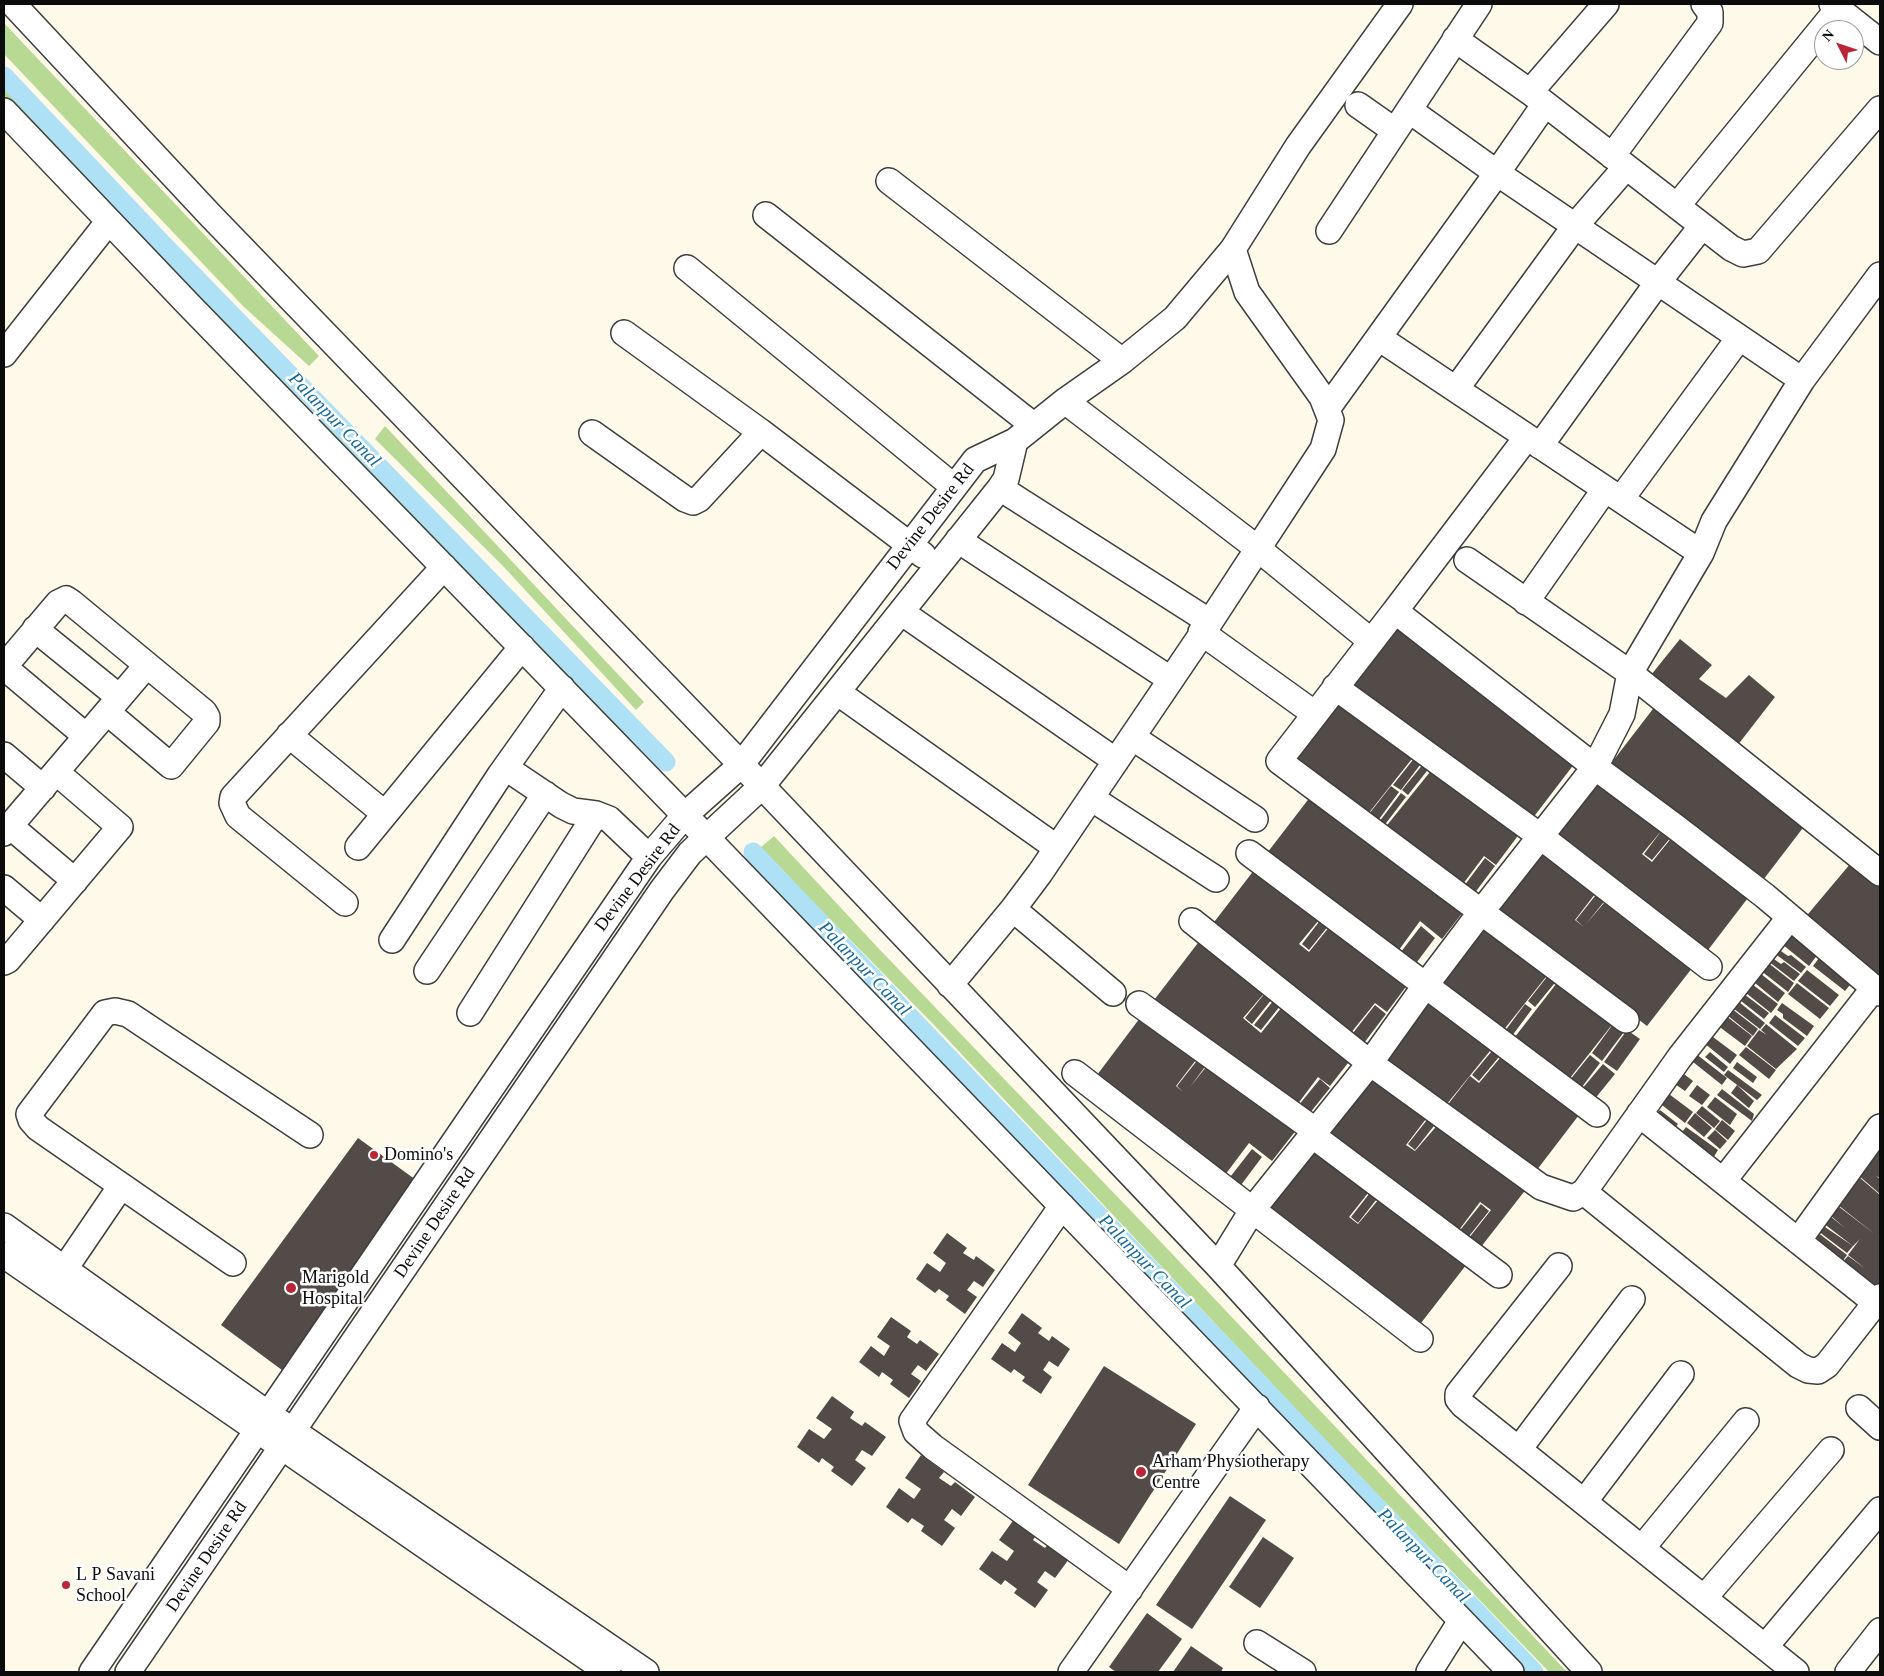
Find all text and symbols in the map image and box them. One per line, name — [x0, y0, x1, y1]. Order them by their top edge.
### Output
north arrow — [1814, 20, 1864, 70]
text: N — [1819, 27, 1837, 44]
water label: Palanpur Canal — [283, 368, 385, 472]
street label: Devine Desire Rd — [883, 460, 979, 574]
street label: Devine Desire Rd — [591, 820, 685, 936]
water label: Palanpur Canal — [813, 917, 915, 1021]
place label: Domino's — [384, 1144, 453, 1166]
marker: Domino's — [368, 1149, 380, 1161]
street label: Devine Desire Rd — [390, 1164, 480, 1282]
water label: Palanpur Canal — [1093, 1210, 1195, 1314]
place label: Marigold Hospital — [302, 1267, 369, 1310]
marker: Marigold Hospital — [284, 1281, 298, 1295]
place label: Arham Physiotherapy Centre — [1152, 1451, 1309, 1494]
marker: Arham Physiotherapy Centre — [1134, 1465, 1148, 1479]
street label: Devine Desire Rd — [162, 1498, 252, 1616]
water label: Palanpur Canal — [1372, 1504, 1474, 1608]
place label: L P Savani School — [76, 1564, 155, 1606]
marker: L P Savani School — [60, 1579, 72, 1591]

